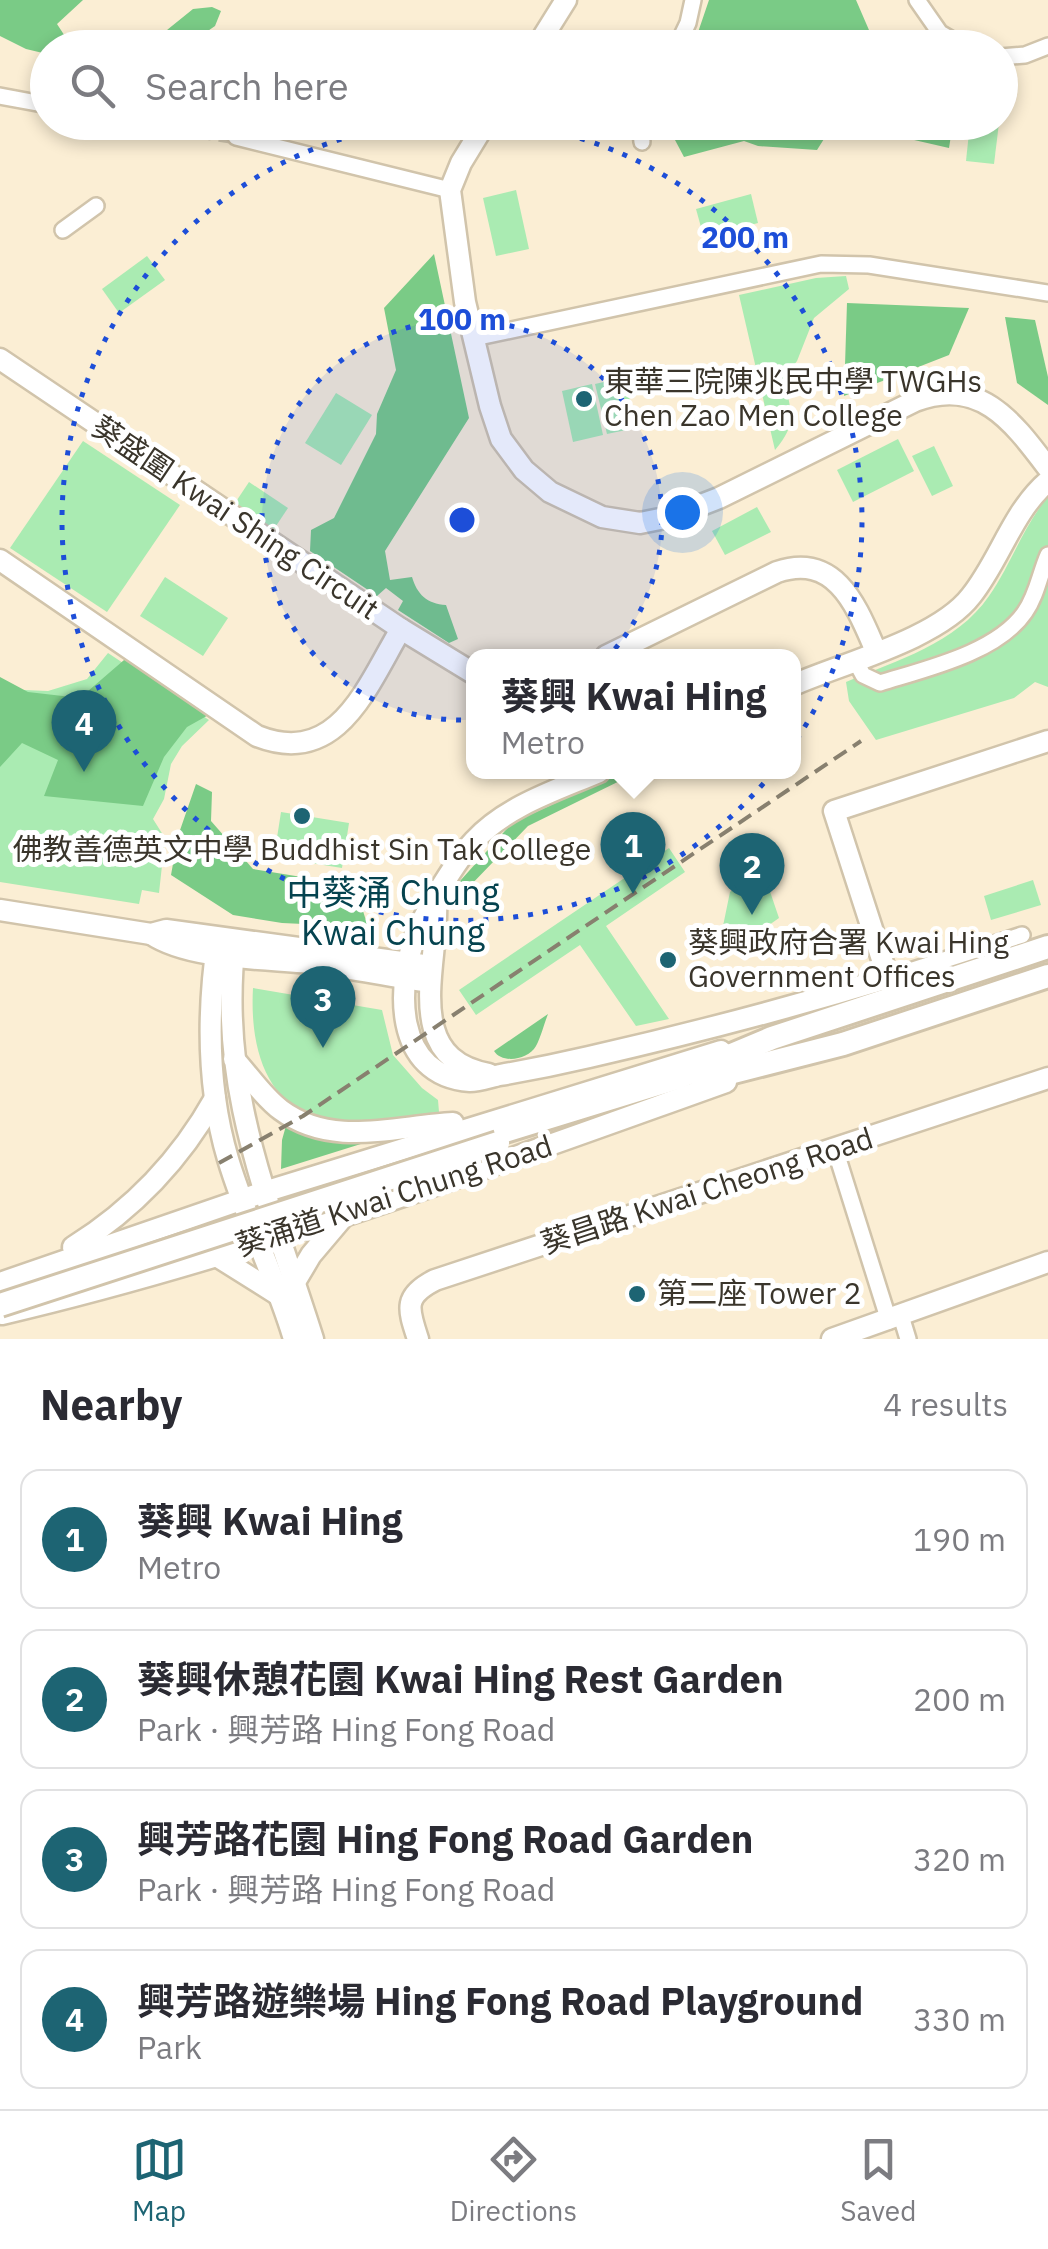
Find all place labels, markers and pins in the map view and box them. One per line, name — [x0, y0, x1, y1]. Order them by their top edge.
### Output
place label: 東華三院陳兆民中學 TWGHs Chen Zao Men College — [604, 361, 982, 434]
marker: 東華三院陳兆民中學 TWGHs Chen Zao Men College — [573, 388, 595, 410]
centre of rings — [444, 502, 480, 538]
pin: 4 — [52, 690, 116, 772]
marker: 佛教善德英文中學 Buddhist Sin Tak College — [291, 805, 313, 827]
pin: 1 — [600, 812, 666, 894]
place label: 佛教善德英文中學 Buddhist Sin Tak College — [13, 829, 591, 868]
pin: 2 — [720, 832, 784, 915]
place label: 葵興政府合署 Kwai Hing Government Offices — [688, 922, 1009, 995]
marker: 葵興政府合署 Kwai Hing Government Offices — [657, 949, 679, 971]
pin: 3 — [290, 966, 356, 1048]
place label: 第二座 Tower 2 — [657, 1273, 861, 1312]
marker: 第二座 Tower 2 — [626, 1283, 648, 1305]

